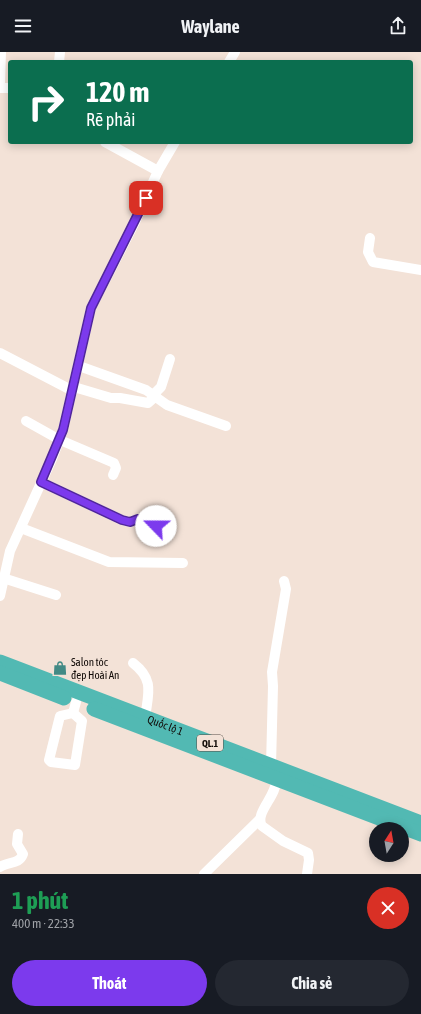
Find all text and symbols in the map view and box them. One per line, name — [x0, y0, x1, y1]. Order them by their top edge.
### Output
icon: menu — [12, 15, 34, 37]
icon: share — [387, 15, 409, 37]
text: Waylane — [181, 16, 240, 37]
icon: right — [20, 76, 72, 128]
text: 120 m — [86, 76, 149, 108]
text: Rẽ phải — [86, 109, 135, 130]
pin — [129, 181, 163, 215]
icon: arrive — [135, 187, 157, 209]
position arrow — [135, 505, 177, 547]
place label: Salon tóc đẹp Hoài An — [71, 656, 119, 682]
shop icon: Salon tóc đẹp Hoài An — [52, 660, 68, 676]
street label: Quốc lộ 1 — [146, 713, 185, 737]
road number: QL.1 — [197, 735, 223, 751]
north arrow — [369, 822, 409, 862]
map controls — [369, 822, 409, 862]
text: 1 phút — [12, 887, 68, 914]
button: close — [367, 887, 409, 929]
text: 400 m · 22:33 — [12, 916, 75, 931]
button: Thoát — [12, 960, 207, 1006]
button: Chia sẻ — [215, 960, 409, 1006]

